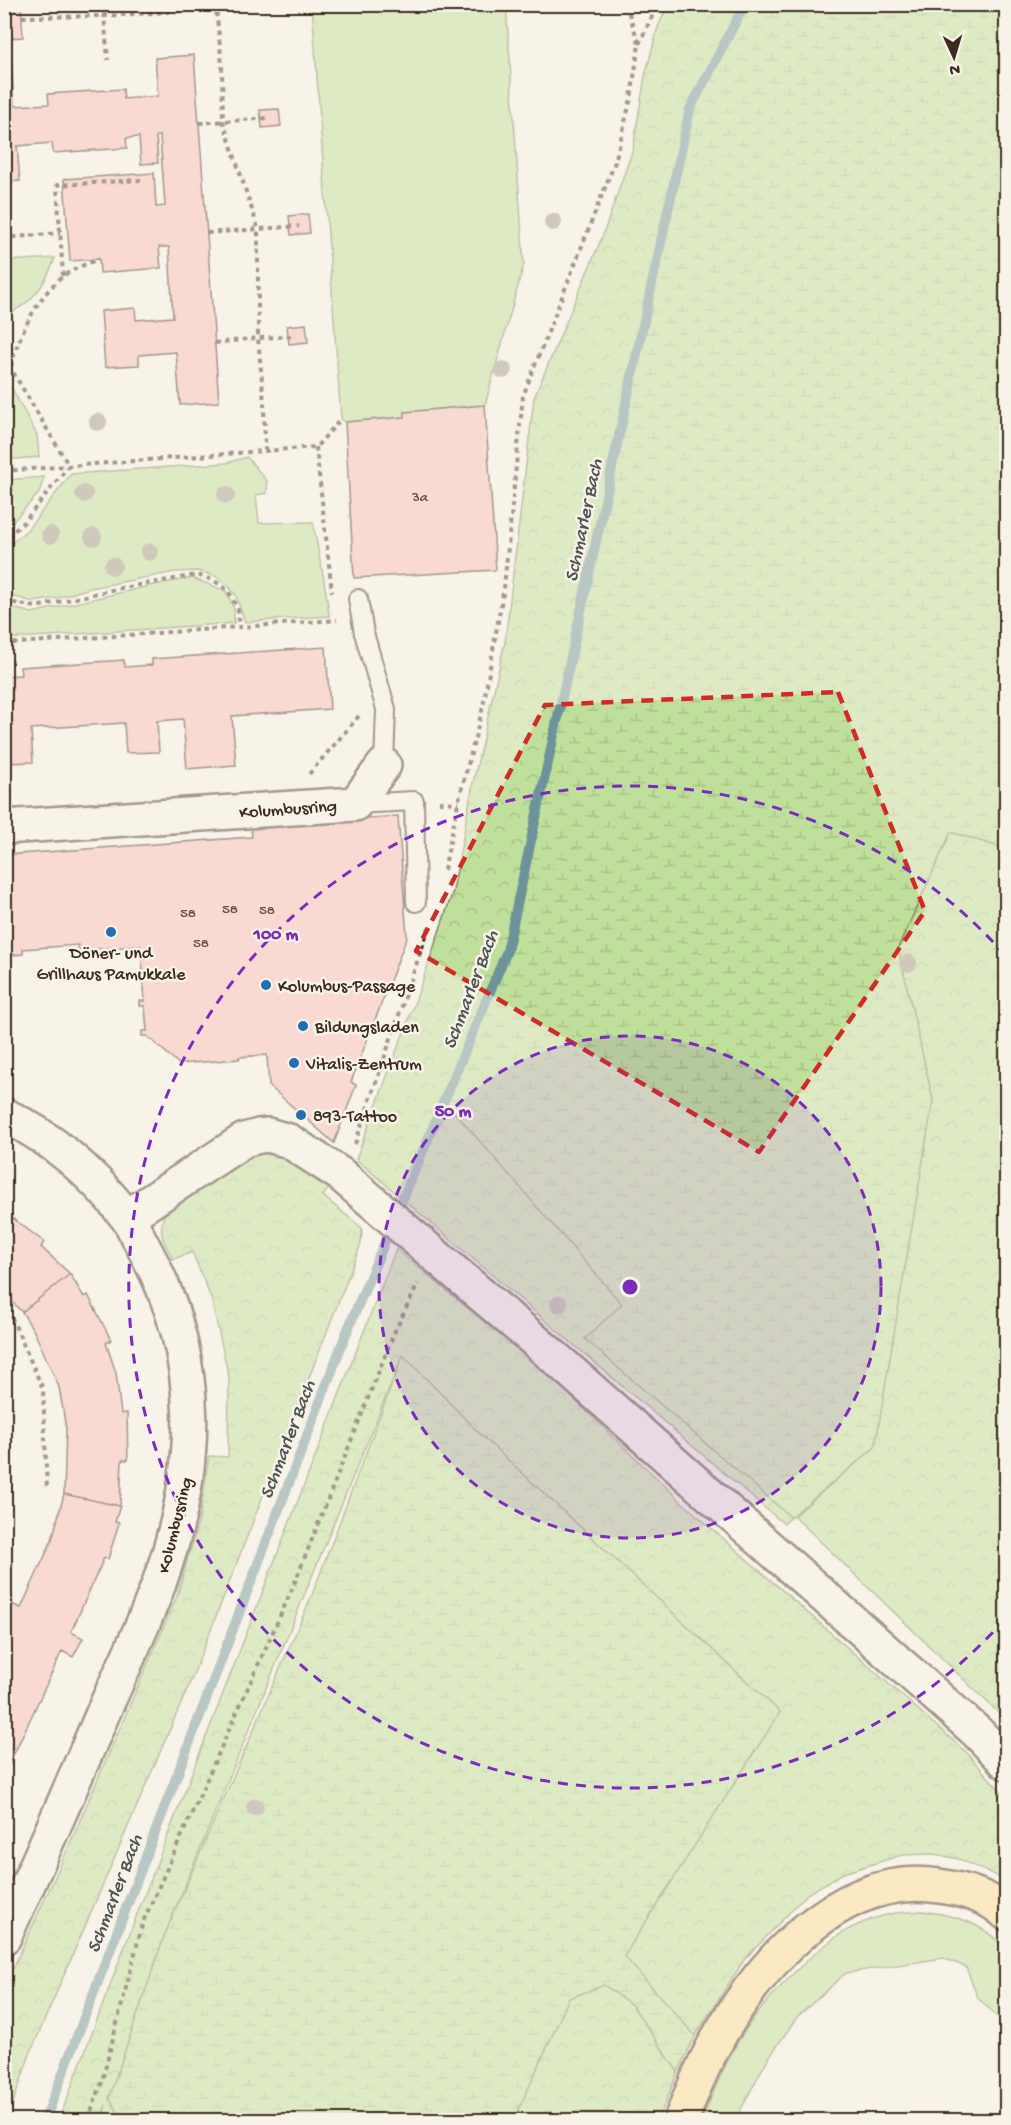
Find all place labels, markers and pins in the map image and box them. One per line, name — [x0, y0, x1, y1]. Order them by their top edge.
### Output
marker: Döner- und Grillhaus Pamukkale — [104, 925, 118, 939]
place label: Döner- und Grillhaus Pamukkale — [36, 944, 186, 986]
place label: Kolumbus-Passage — [278, 977, 416, 998]
marker: Kolumbus-Passage — [259, 978, 273, 992]
place label: Bildungsladen — [314, 1018, 419, 1039]
marker: Bildungsladen — [296, 1019, 310, 1033]
place label: Vitalis-Zentrum — [305, 1055, 422, 1076]
marker: Vitalis-Zentrum — [287, 1056, 301, 1070]
place label: 893-Tattoo — [313, 1107, 397, 1128]
marker: 893-Tattoo — [294, 1108, 308, 1122]
centre of rings — [620, 1277, 640, 1297]

